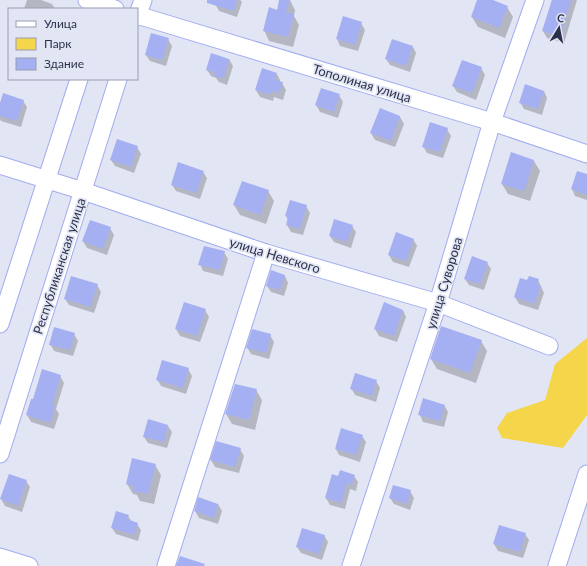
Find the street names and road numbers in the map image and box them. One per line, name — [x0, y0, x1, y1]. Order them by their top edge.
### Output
street label: Тополиная улица — [311, 60, 413, 106]
street label: Республиканская улица — [29, 196, 89, 336]
street label: улица Невского — [228, 234, 322, 276]
street label: улица Суворова — [422, 235, 466, 331]

